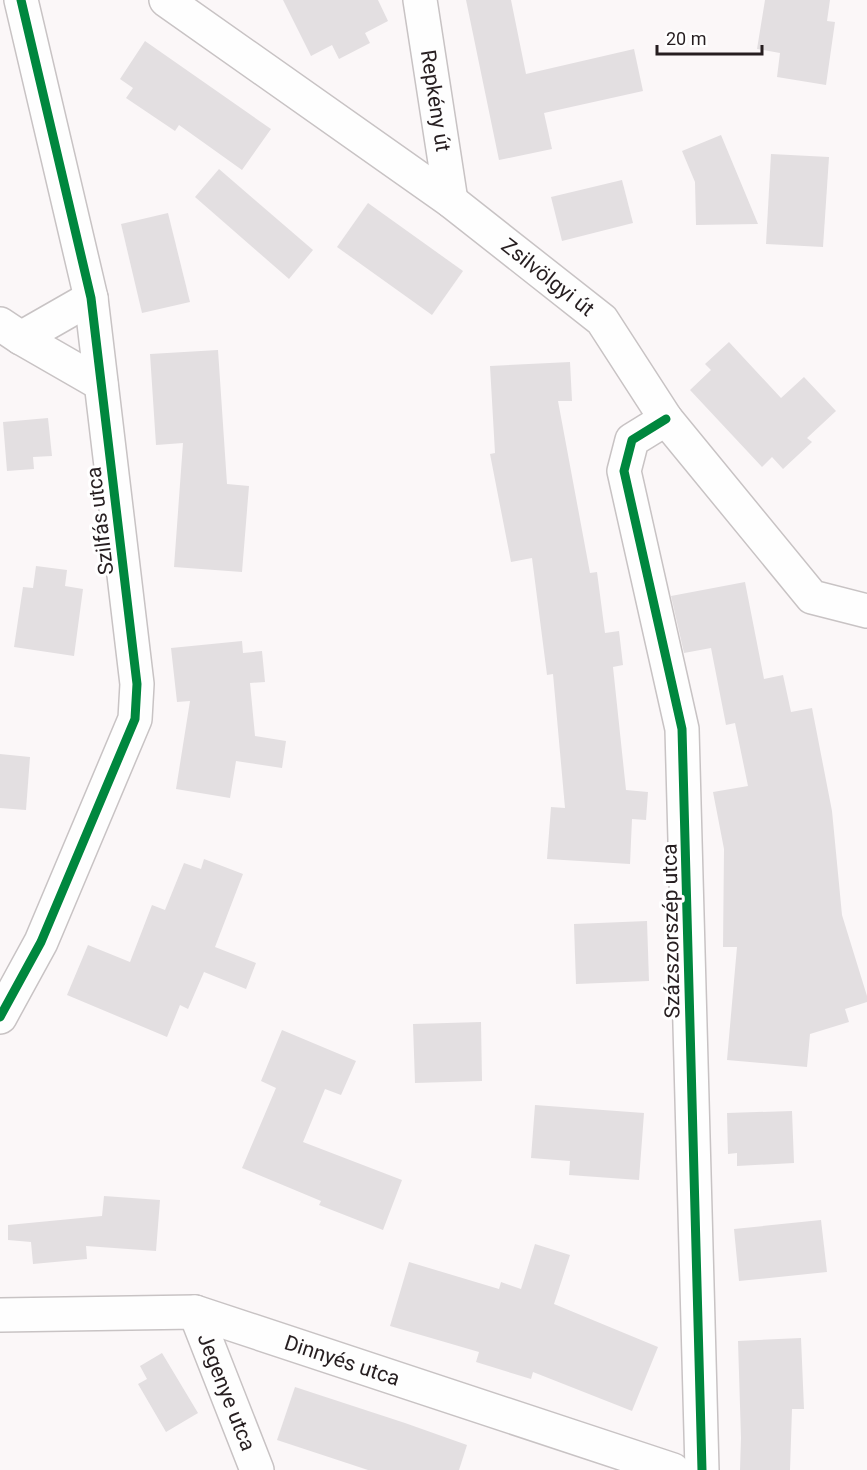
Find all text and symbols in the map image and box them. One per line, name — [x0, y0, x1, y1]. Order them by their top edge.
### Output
scale bar — [657, 18, 762, 56]
text: 20 m — [666, 28, 706, 49]
street label: Repkény út — [416, 48, 455, 154]
street label: Zsilvölgyi út — [497, 233, 599, 321]
street label: Szilfás utca — [81, 466, 119, 576]
street label: Százszorszép utca — [657, 843, 685, 1019]
street label: Jegenye utca — [193, 1330, 260, 1454]
street label: Dinnyés utca — [281, 1330, 403, 1391]

